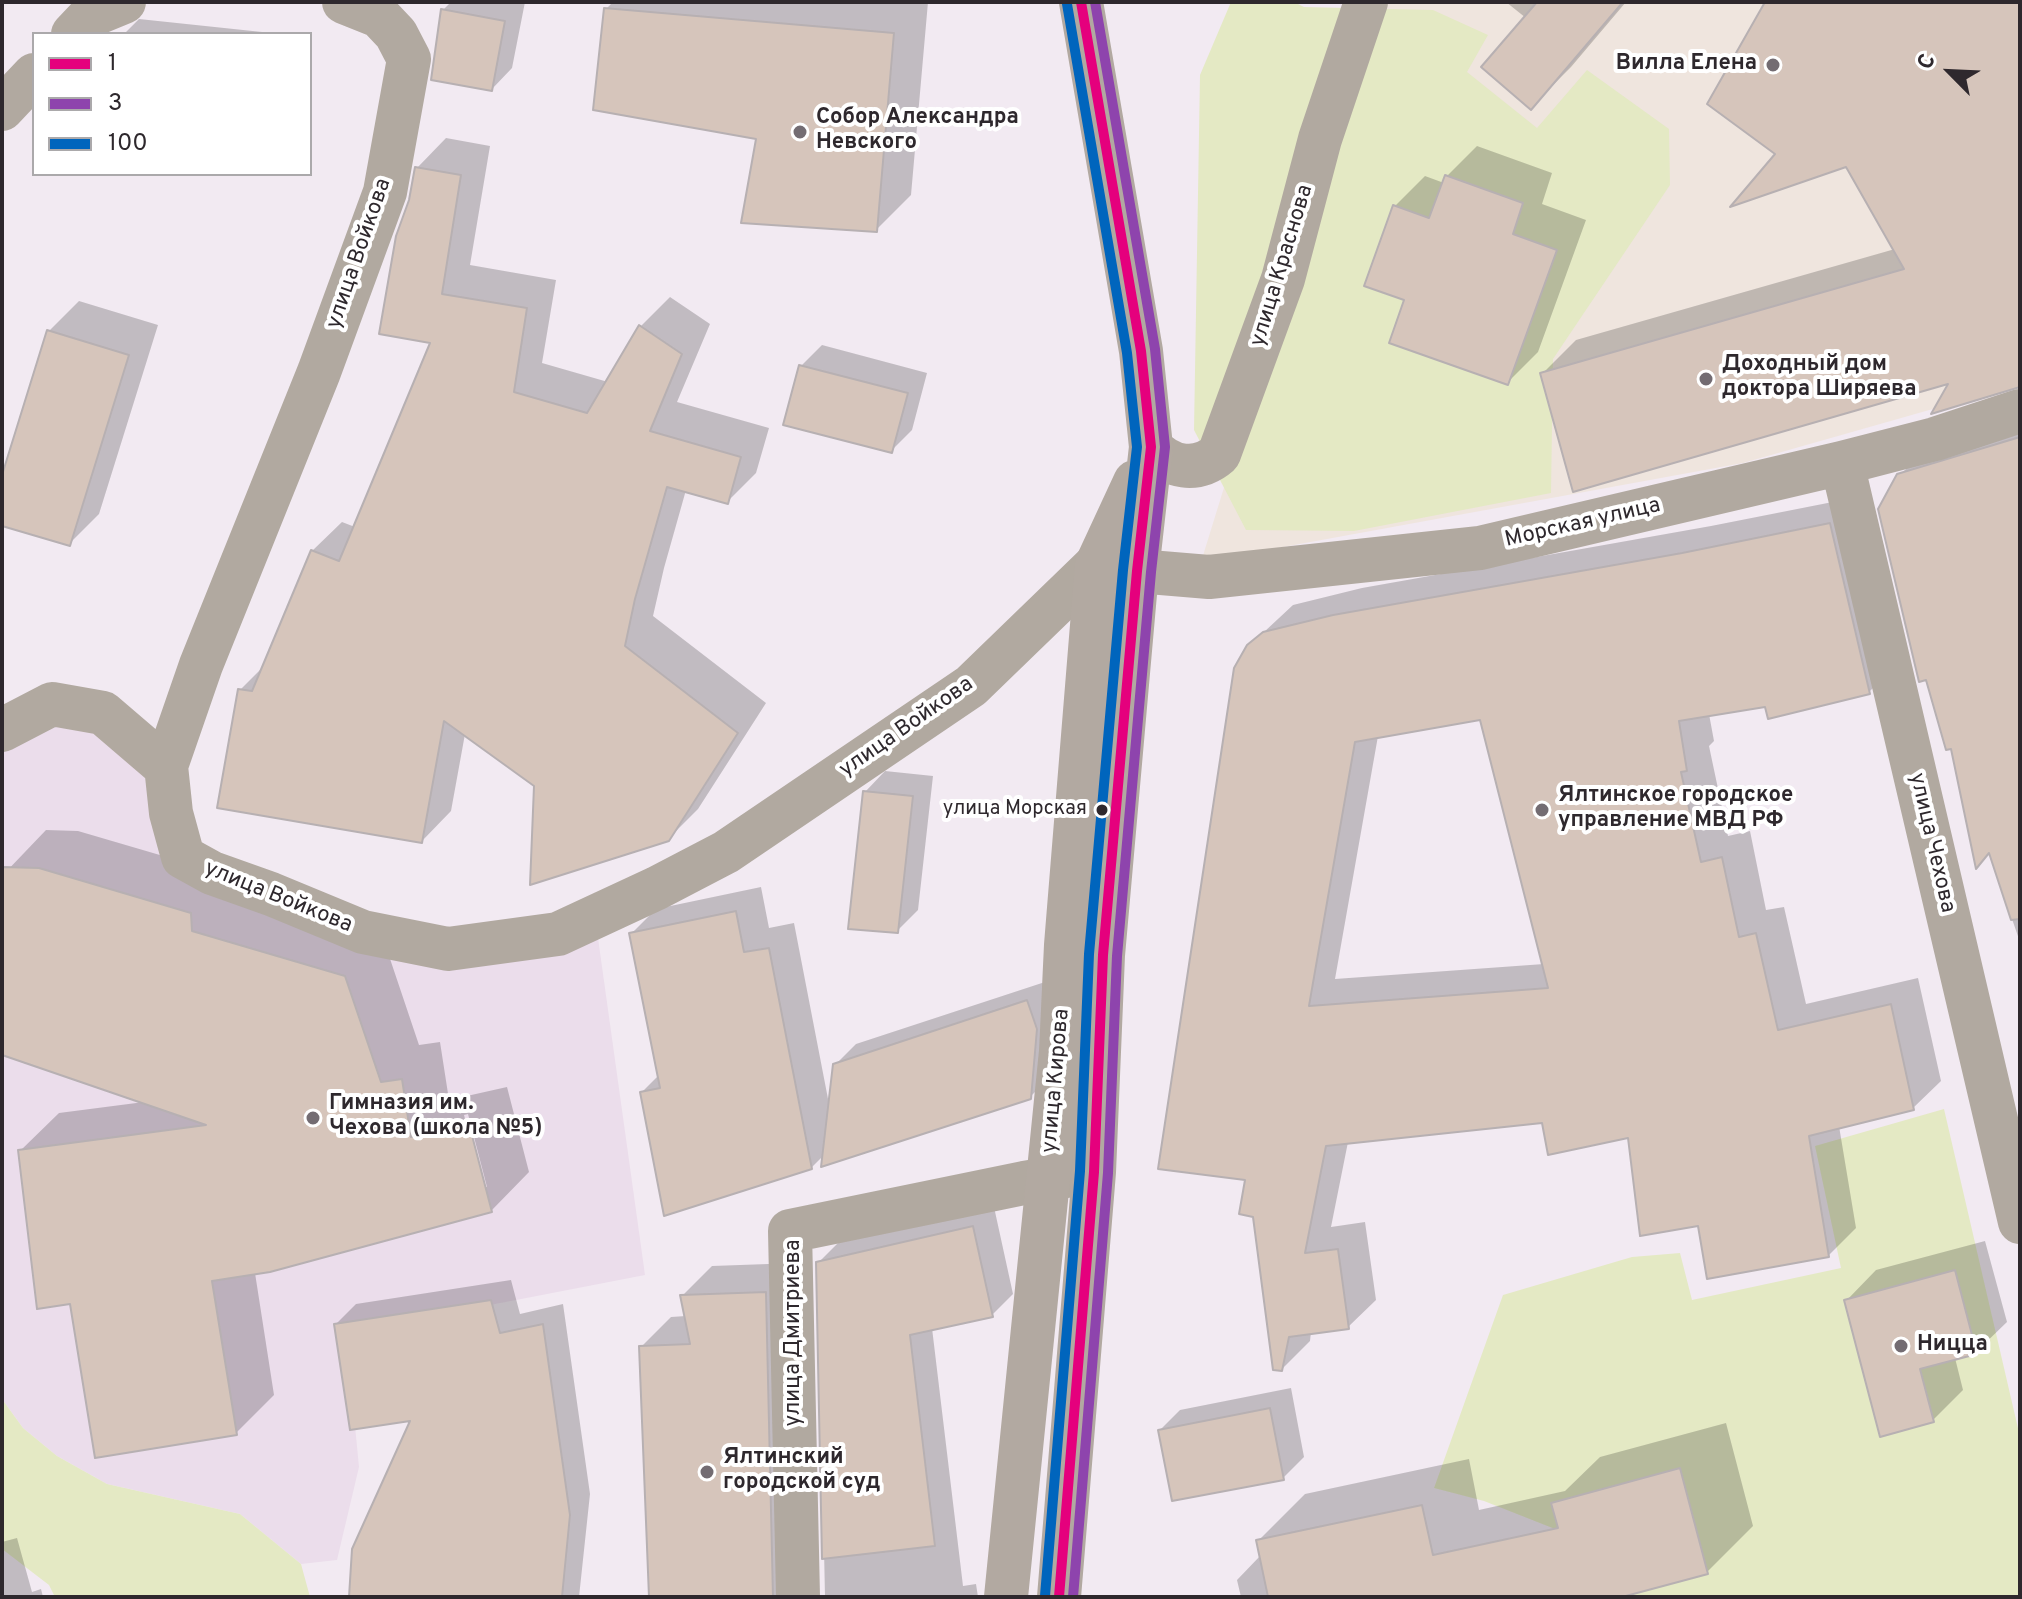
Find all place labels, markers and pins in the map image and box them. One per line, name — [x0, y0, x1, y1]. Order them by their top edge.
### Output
place label: Вилла Елена — [1616, 52, 1757, 78]
marker: Вилла Елена — [1764, 56, 1782, 74]
place label: Собор Александра Невского — [816, 106, 1019, 158]
marker: Собор Александра Невского — [791, 123, 809, 141]
place label: Доходный дом доктора Ширяева — [1722, 353, 1916, 404]
marker: Доходный дом доктора Ширяева — [1697, 370, 1715, 388]
place label: Ялтинское городское управление МВД РФ — [1558, 784, 1793, 836]
place label: улица Морская — [943, 798, 1087, 822]
marker: Ялтинское городское управление МВД РФ — [1533, 801, 1551, 819]
marker: улица Морская — [1094, 802, 1110, 818]
place label: Гимназия им. Чехова (школа №5) — [329, 1092, 542, 1144]
marker: Гимназия им. Чехова (школа №5) — [304, 1109, 322, 1127]
place label: Ницца — [1917, 1333, 1988, 1359]
marker: Ницца — [1892, 1337, 1910, 1355]
place label: Ялтинский городской суд — [723, 1446, 880, 1498]
marker: Ялтинский городской суд — [698, 1463, 716, 1481]

